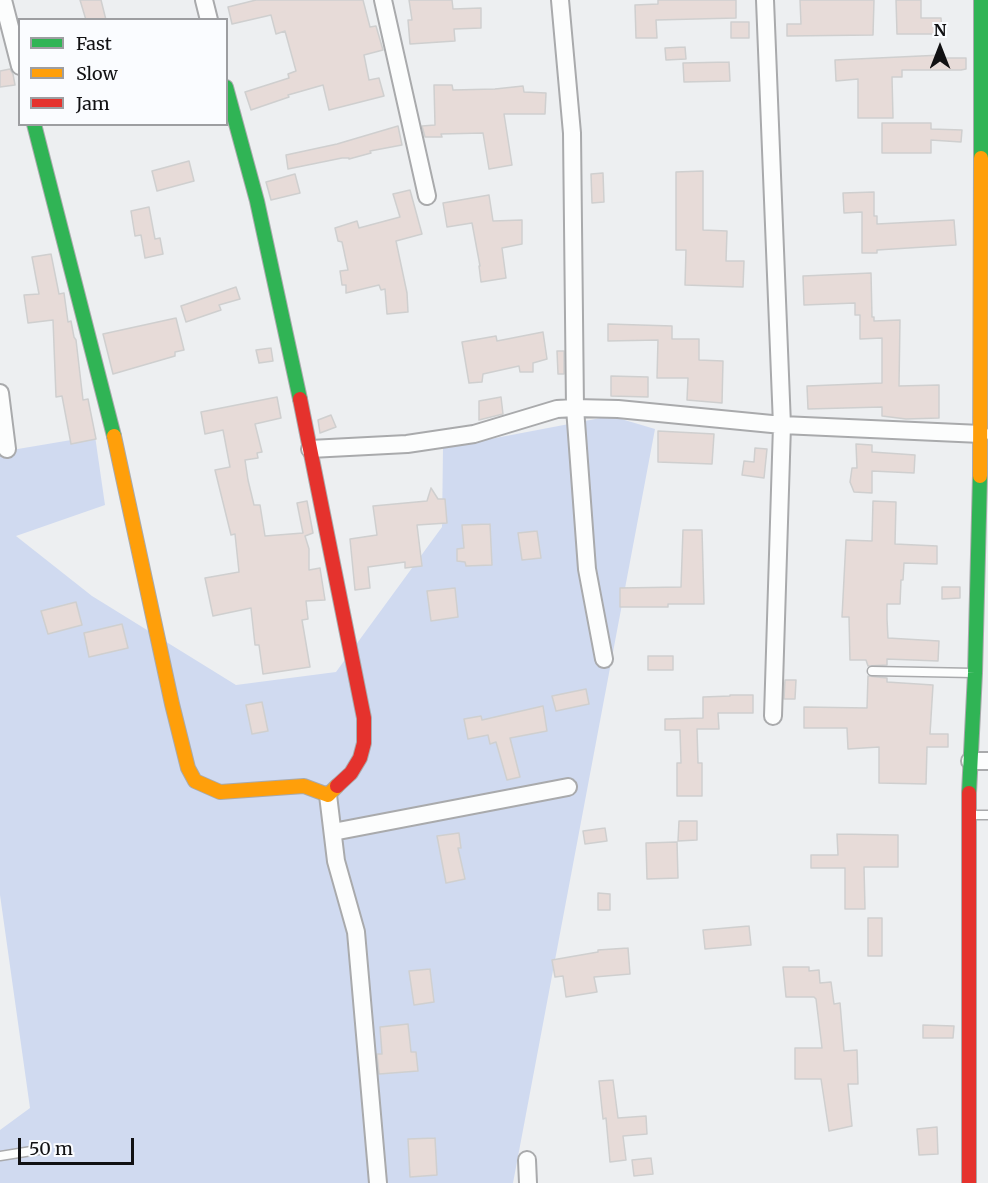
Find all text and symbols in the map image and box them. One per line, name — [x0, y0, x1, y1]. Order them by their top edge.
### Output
legend — [18, 18, 228, 126]
north arrow — [910, 18, 970, 78]
text: N — [934, 20, 946, 40]
text: Fast — [76, 32, 112, 55]
text: Slow — [76, 62, 118, 85]
text: Jam — [76, 92, 110, 115]
scale bar — [21, 1126, 136, 1164]
text: 50 m — [29, 1137, 73, 1160]

